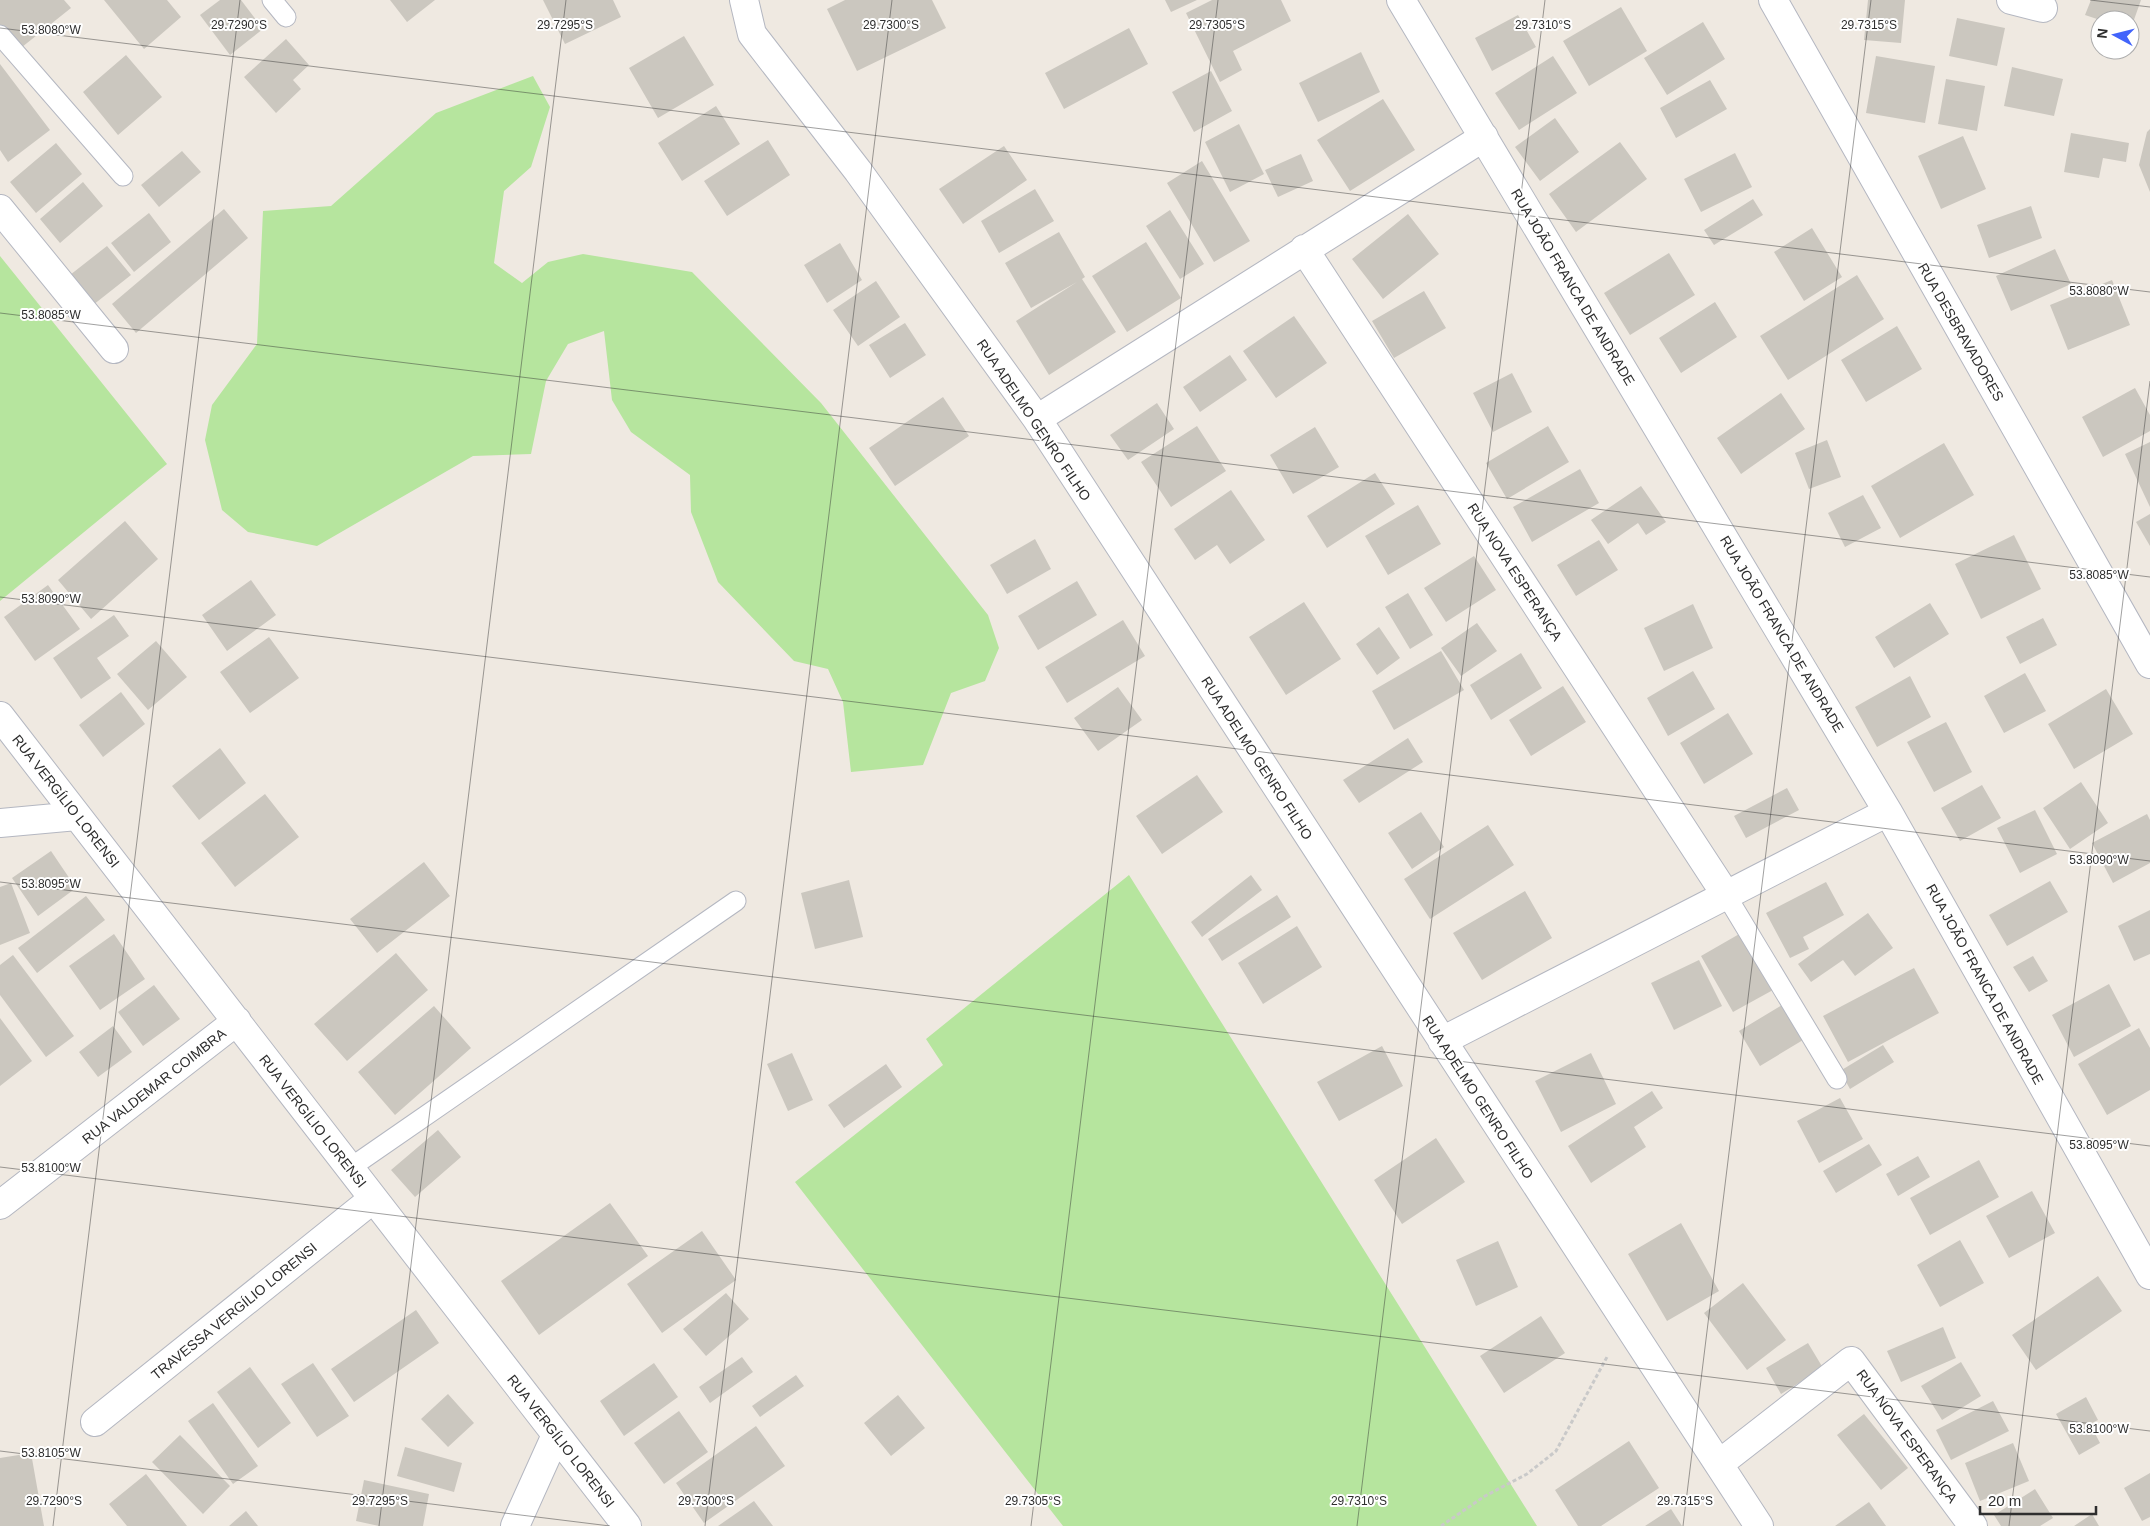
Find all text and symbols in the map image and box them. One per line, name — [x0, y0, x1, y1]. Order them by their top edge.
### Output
north arrow — [2090, 10, 2140, 60]
text: 29.7290°S — [211, 18, 267, 32]
text: 29.7295°S — [537, 18, 593, 32]
text: 29.7300°S — [863, 18, 919, 32]
text: 29.7305°S — [1189, 18, 1245, 32]
text: 29.7310°S — [1515, 18, 1571, 32]
text: 29.7315°S — [1841, 18, 1897, 32]
text: 53.8080°W — [21, 23, 81, 37]
text: N — [2094, 27, 2111, 39]
street label: RUA JOÃO FRANCA DE ANDRADE — [1508, 186, 1638, 388]
street label: RUA DESBRAVADORES — [1915, 260, 2007, 404]
text: 53.8080°W — [2069, 284, 2129, 298]
text: 53.8085°W — [21, 308, 81, 322]
street label: RUA ADELMO GENRO FILHO — [974, 336, 1094, 504]
street label: RUA NOVA ESPERANÇA — [1465, 500, 1566, 644]
street label: RUA JOÃO FRANCA DE ANDRADE — [1717, 533, 1847, 735]
text: 53.8085°W — [2069, 568, 2129, 582]
text: 53.8090°W — [21, 592, 81, 606]
street label: RUA ADELMO GENRO FILHO — [1198, 673, 1316, 843]
street label: RUA VERGÍLIO LORENSI — [9, 731, 123, 871]
text: 53.8090°W — [2069, 853, 2129, 867]
text: 53.8095°W — [21, 877, 81, 891]
street label: RUA JOÃO FRANCA DE ANDRADE — [1923, 881, 2047, 1087]
street label: RUA ADELMO GENRO FILHO — [1419, 1012, 1537, 1182]
street label: RUA VALDEMAR COIMBRA — [79, 1025, 230, 1147]
street label: RUA VERGÍLIO LORENSI — [256, 1051, 370, 1191]
text: 53.8095°W — [2069, 1138, 2129, 1152]
text: 53.8100°W — [21, 1161, 81, 1175]
street label: TRAVESSA VERGÍLIO LORENSI — [148, 1239, 320, 1383]
street label: RUA NOVA ESPERANÇA — [1853, 1366, 1961, 1506]
street label: RUA VERGÍLIO LORENSI — [504, 1371, 618, 1511]
text: 53.8100°W — [2069, 1422, 2129, 1436]
text: 53.8105°W — [21, 1446, 81, 1460]
scale bar — [1980, 1484, 2096, 1516]
text: 20 m — [1988, 1492, 2021, 1509]
text: 29.7290°S — [26, 1494, 82, 1508]
text: 29.7295°S — [352, 1494, 408, 1508]
text: 29.7300°S — [678, 1494, 734, 1508]
text: 29.7305°S — [1005, 1494, 1061, 1508]
text: 29.7310°S — [1331, 1494, 1387, 1508]
text: 29.7315°S — [1657, 1494, 1713, 1508]

